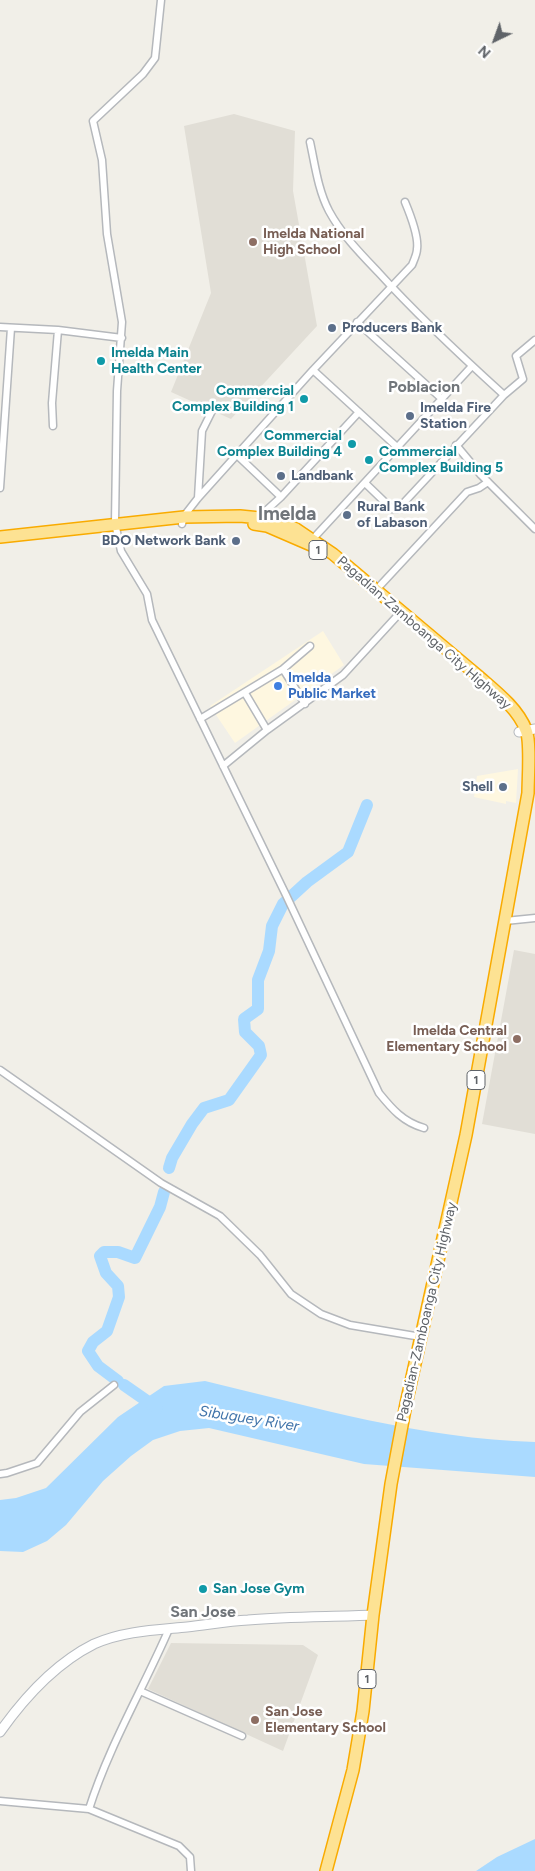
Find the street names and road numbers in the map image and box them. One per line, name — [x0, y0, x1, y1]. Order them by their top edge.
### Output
road number: 1 — [309, 540, 327, 560]
street label: Pagadian-Zamboanga City Highway — [334, 553, 514, 713]
road number: 1 — [467, 1070, 485, 1090]
street label: Pagadian-Zamboanga City Highway — [393, 1200, 461, 1424]
road number: 1 — [358, 1670, 376, 1688]

